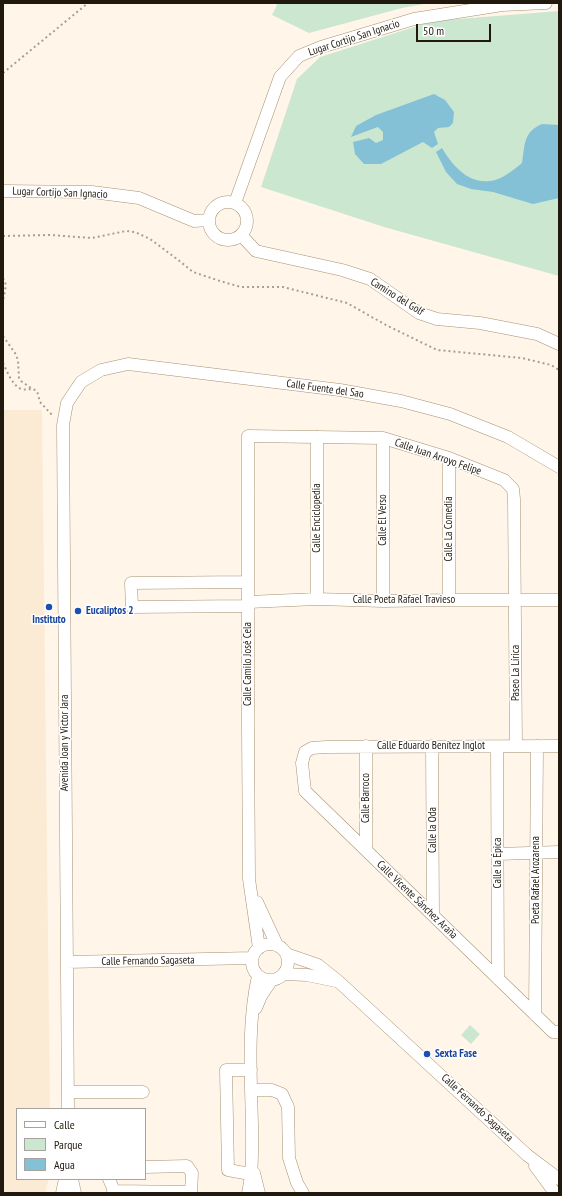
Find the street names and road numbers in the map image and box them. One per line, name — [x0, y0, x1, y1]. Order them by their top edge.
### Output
street label: Lugar Cortijo San Ignacio — [307, 17, 401, 59]
street label: Lugar Cortijo San Ignacio — [12, 185, 108, 201]
street label: Camino del Golf — [368, 275, 426, 319]
street label: Calle Fuente del Sao — [286, 377, 364, 401]
street label: Calle Juan Arroyo Felipe — [393, 436, 483, 478]
street label: Calle Enciclopedia — [310, 483, 324, 553]
street label: Calle El Verso — [376, 494, 390, 546]
street label: Calle La Comedia — [442, 496, 456, 562]
street label: Calle Poeta Rafael Travieso — [353, 593, 455, 607]
street label: Calle Camilo José Cela — [241, 622, 255, 706]
street label: Paseo La Lírica — [509, 645, 523, 701]
street label: Avenida Joan y Victor Jara — [58, 695, 72, 791]
street label: Calle Eduardo Benítez Inglot — [377, 739, 485, 753]
street label: Calle Barroco — [359, 773, 373, 823]
street label: Calle la Oda — [426, 807, 440, 853]
street label: Poeta Rafael Arozarena — [529, 836, 543, 924]
street label: Calle la Épica — [491, 838, 505, 888]
street label: Calle Vicente Sánchez Araña — [374, 858, 460, 942]
street label: Calle Fernando Sagaseta — [101, 954, 195, 968]
street label: Calle Fernando Sagaseta — [438, 1071, 516, 1145]

